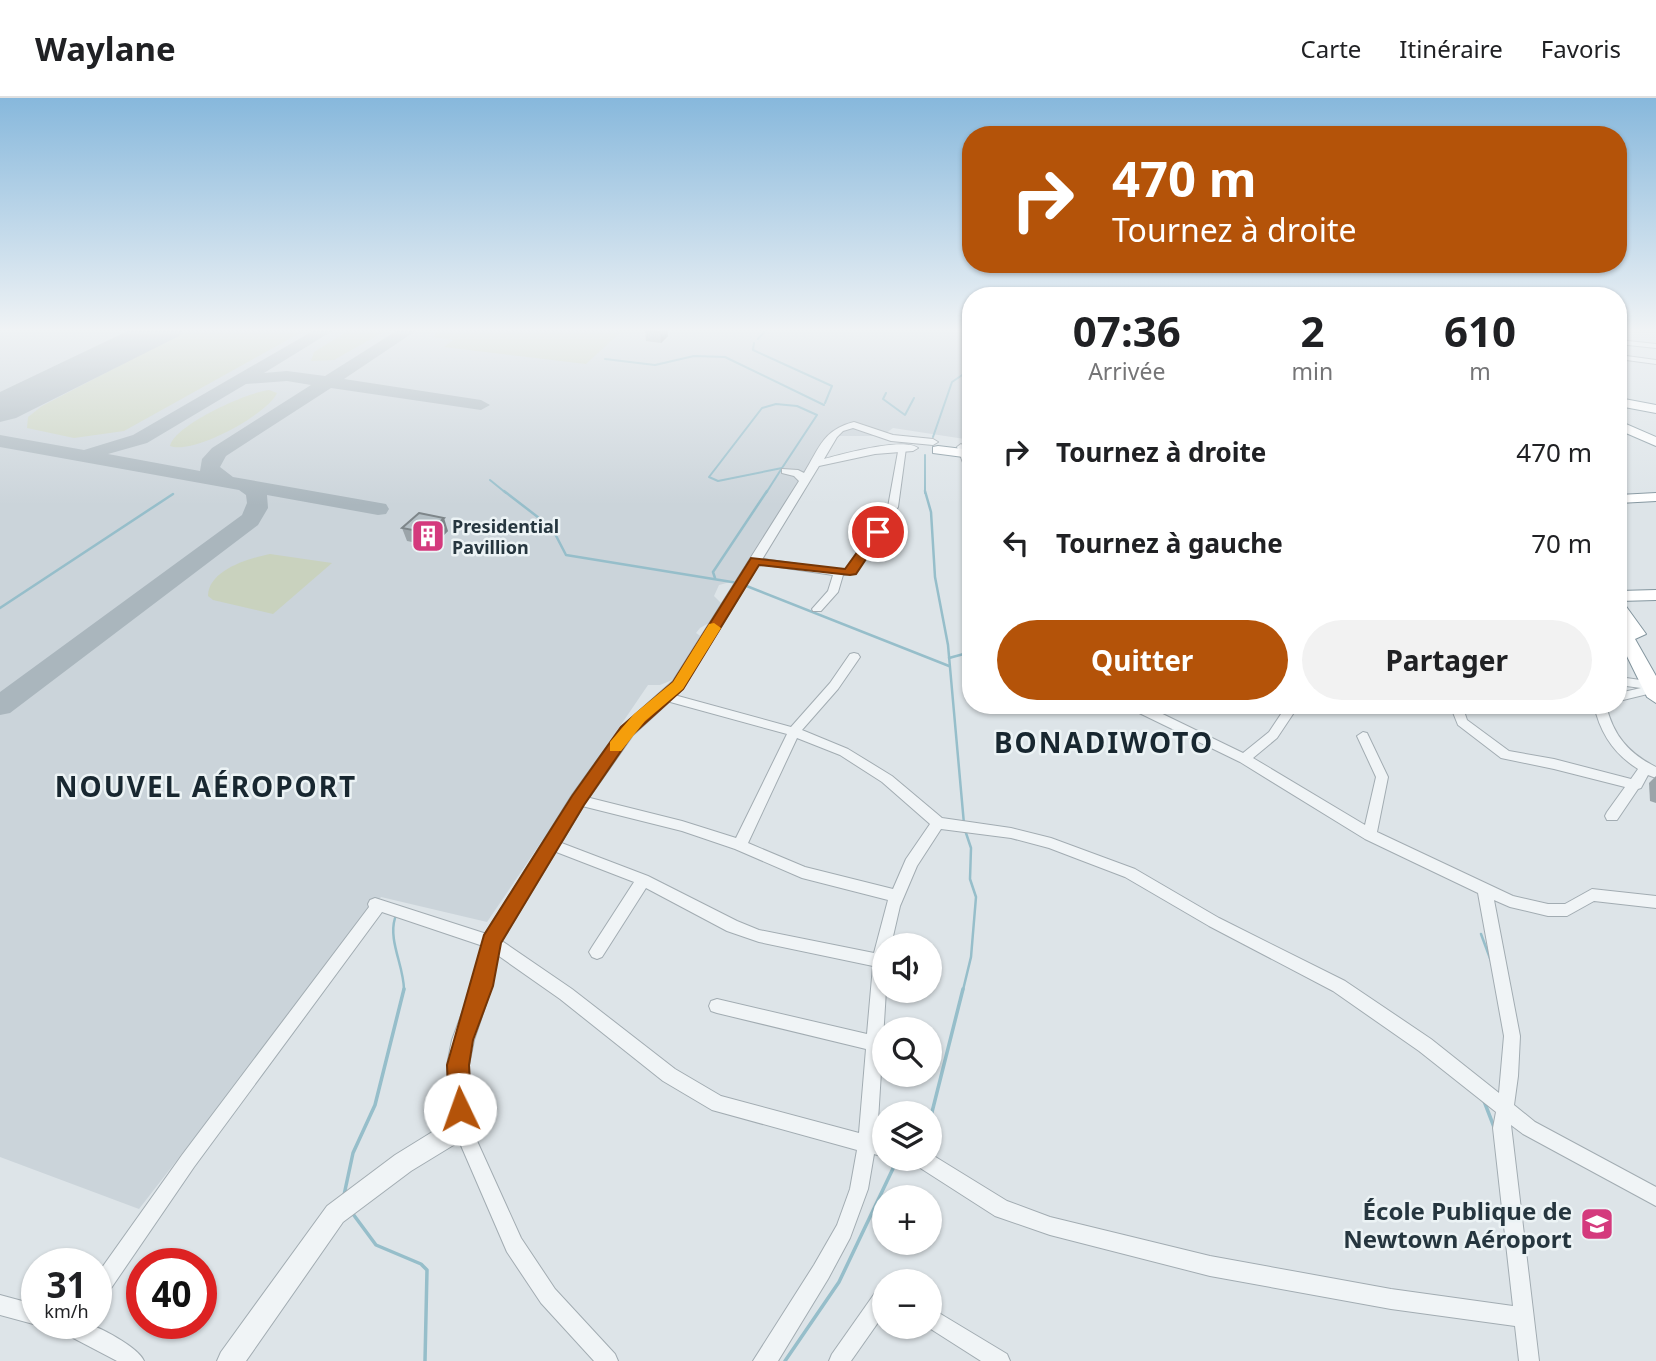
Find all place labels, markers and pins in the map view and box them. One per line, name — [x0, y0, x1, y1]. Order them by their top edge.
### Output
pin — [848, 502, 908, 562]
place label: Presidential Pavillion — [452, 514, 559, 559]
building icon: Presidential Pavillion — [409, 517, 447, 555]
place label: École Publique de Newtown Aéroport — [1343, 1194, 1572, 1255]
school or university icon: École Publique de Newtown Aéroport — [1578, 1205, 1616, 1243]

